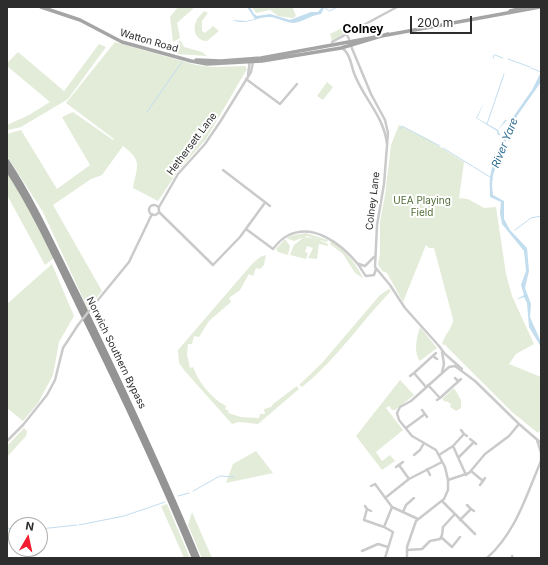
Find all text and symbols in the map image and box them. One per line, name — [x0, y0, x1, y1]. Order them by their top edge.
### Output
scale bar — [412, 8, 474, 34]
text: 200 m — [417, 15, 453, 30]
district label: Colney — [342, 22, 384, 36]
street label: Watton Road — [119, 27, 179, 55]
street label: Hethersett Lane — [165, 110, 219, 178]
water label: River Yare — [489, 116, 521, 170]
street label: Colney Lane — [363, 171, 383, 231]
park label: UEA Playing Field — [393, 195, 451, 218]
street label: Norwich Southern Bypass — [84, 295, 148, 411]
north arrow — [8, 517, 48, 557]
text: N — [24, 519, 35, 534]

